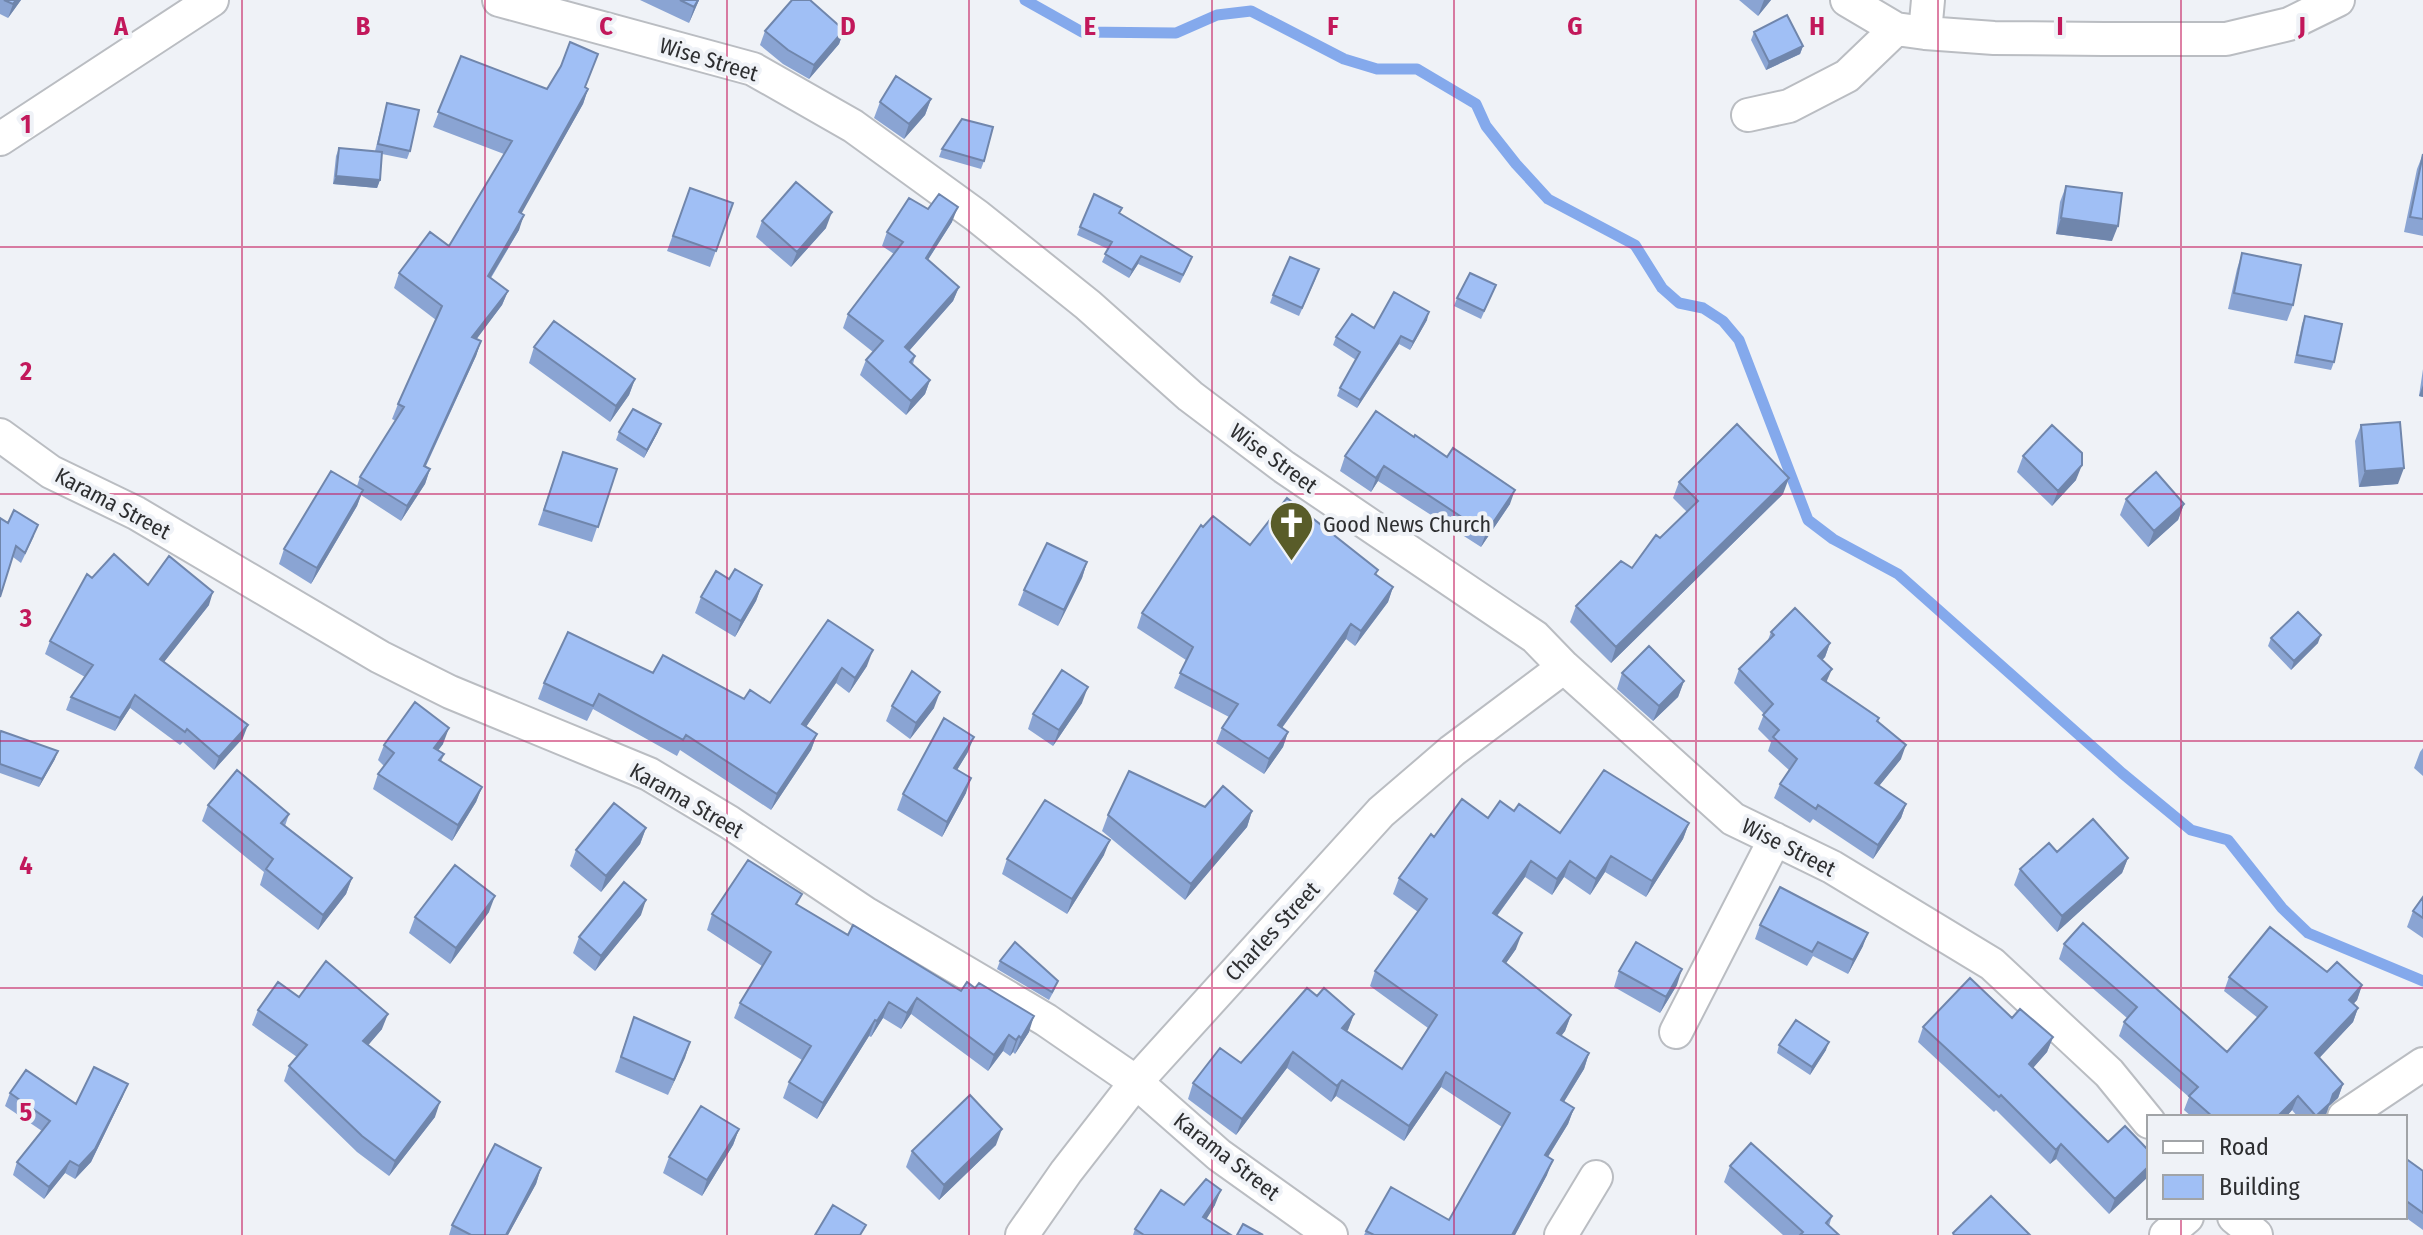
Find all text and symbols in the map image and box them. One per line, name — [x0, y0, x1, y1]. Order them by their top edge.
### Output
text: A — [113, 11, 129, 42]
text: B — [356, 11, 371, 42]
text: C — [599, 11, 613, 42]
text: D — [840, 11, 856, 42]
text: E — [1084, 11, 1096, 42]
text: F — [1327, 11, 1339, 42]
text: G — [1567, 11, 1583, 42]
text: H — [1809, 11, 1825, 42]
text: I — [2057, 11, 2064, 42]
text: J — [2297, 11, 2306, 42]
street label: Wise Street — [656, 32, 762, 87]
text: 1 — [21, 109, 32, 140]
text: 2 — [19, 356, 32, 387]
street label: Wise Street — [1225, 418, 1323, 500]
street label: Karama Street — [50, 462, 176, 546]
church icon: Good News Church — [1268, 500, 1316, 563]
place label: Good News Church — [1323, 511, 1491, 538]
text: 3 — [19, 603, 32, 634]
street label: Karama Street — [625, 757, 749, 844]
street label: Wise Street — [1737, 812, 1841, 883]
text: 4 — [19, 850, 33, 881]
street label: Charles Street — [1219, 875, 1326, 987]
text: 5 — [20, 1097, 33, 1128]
street label: Karama Street — [1168, 1107, 1286, 1207]
legend — [2147, 1115, 2407, 1219]
text: Road — [2219, 1133, 2269, 1161]
text: Building — [2219, 1173, 2301, 1201]

